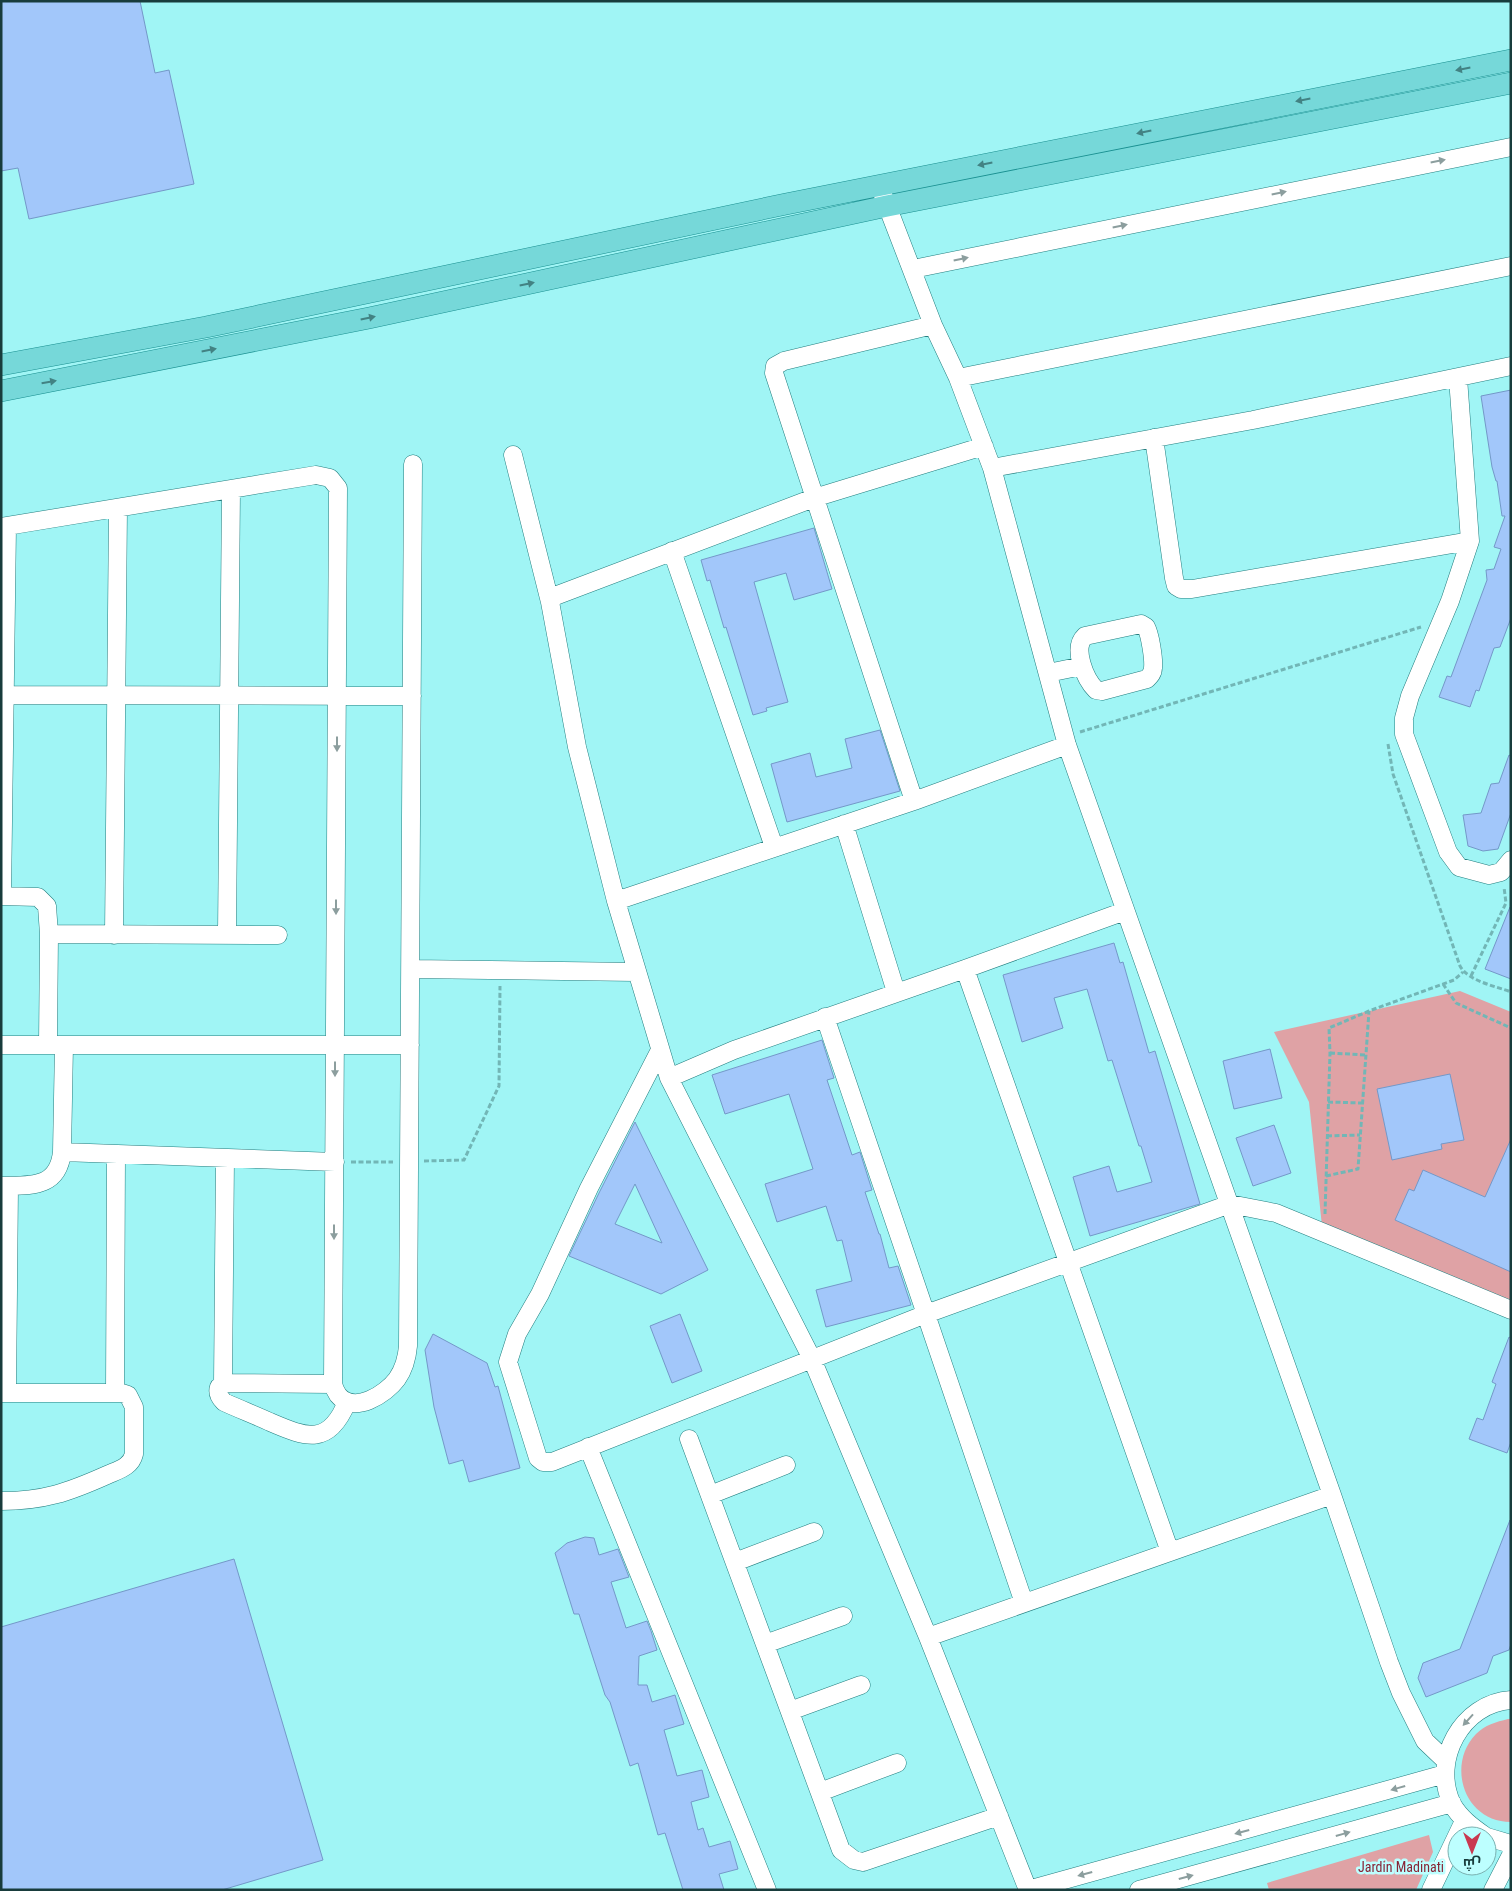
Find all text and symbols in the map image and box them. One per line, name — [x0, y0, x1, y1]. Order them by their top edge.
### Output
one-way arrow — [1455, 65, 1470, 73]
one-way arrow — [1295, 97, 1311, 105]
one-way arrow — [1136, 128, 1152, 136]
one-way arrow — [1431, 157, 1447, 165]
one-way arrow — [977, 160, 992, 168]
one-way arrow — [1271, 189, 1287, 197]
one-way arrow — [1112, 222, 1127, 230]
one-way arrow — [953, 254, 969, 262]
one-way arrow — [519, 280, 534, 288]
one-way arrow — [360, 314, 375, 322]
one-way arrow — [201, 346, 217, 354]
one-way arrow — [42, 377, 58, 385]
one-way arrow — [333, 737, 341, 753]
one-way arrow — [332, 899, 340, 915]
one-way arrow — [331, 1062, 339, 1078]
one-way arrow — [330, 1224, 338, 1240]
one-way arrow — [1462, 1713, 1474, 1725]
one-way arrow — [1391, 1784, 1406, 1792]
north arrow — [1447, 1826, 1497, 1876]
one-way arrow — [1234, 1828, 1249, 1836]
one-way arrow — [1335, 1829, 1350, 1837]
text: ش — [1463, 1855, 1481, 1872]
park label: Jardin Madinati — [1358, 1859, 1444, 1875]
one-way arrow — [1077, 1870, 1092, 1878]
one-way arrow — [1179, 1873, 1194, 1881]

